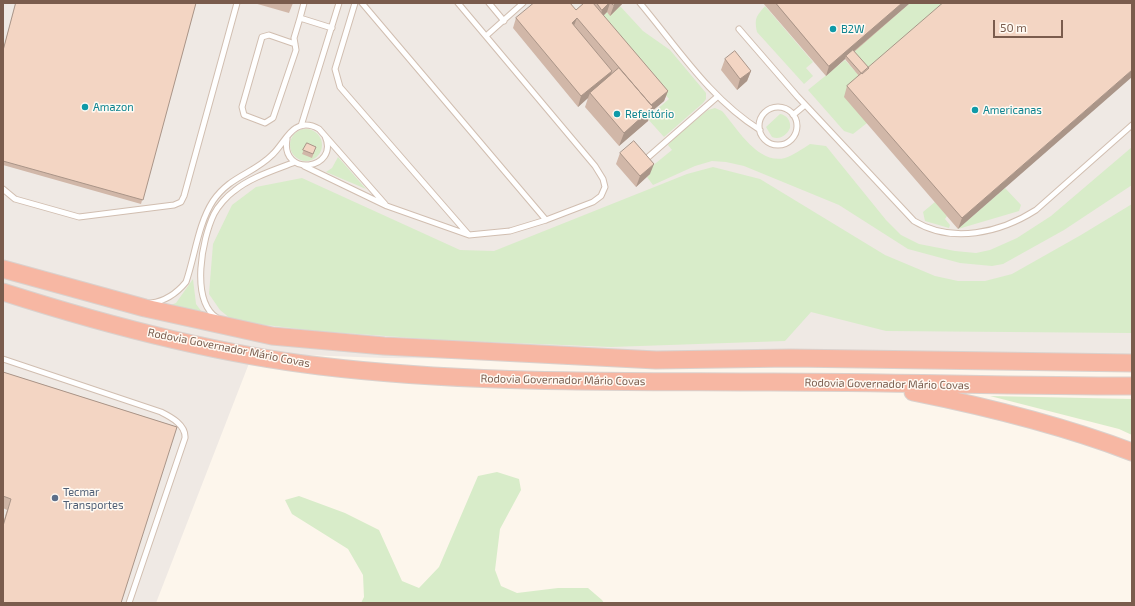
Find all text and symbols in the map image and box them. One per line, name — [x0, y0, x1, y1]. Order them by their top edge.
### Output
scale bar — [995, 12, 1065, 38]
text: 50 m — [1000, 20, 1027, 34]
place label: B2W — [841, 22, 864, 36]
marker: B2W — [828, 24, 838, 34]
place label: Amazon — [93, 100, 134, 114]
marker: Amazon — [80, 102, 90, 112]
place label: Americanas — [983, 103, 1042, 117]
marker: Americanas — [970, 105, 980, 115]
place label: Refeitório — [625, 107, 674, 121]
marker: Refeitório — [612, 109, 622, 119]
street label: Rodovia Governador Mário Covas — [147, 326, 311, 370]
street label: Rodovia Governador Mário Covas — [480, 372, 646, 388]
street label: Rodovia Governador Mário Covas — [804, 376, 970, 392]
place label: Tecmar Transportes — [63, 485, 124, 511]
marker: Tecmar Transportes — [50, 493, 60, 503]

